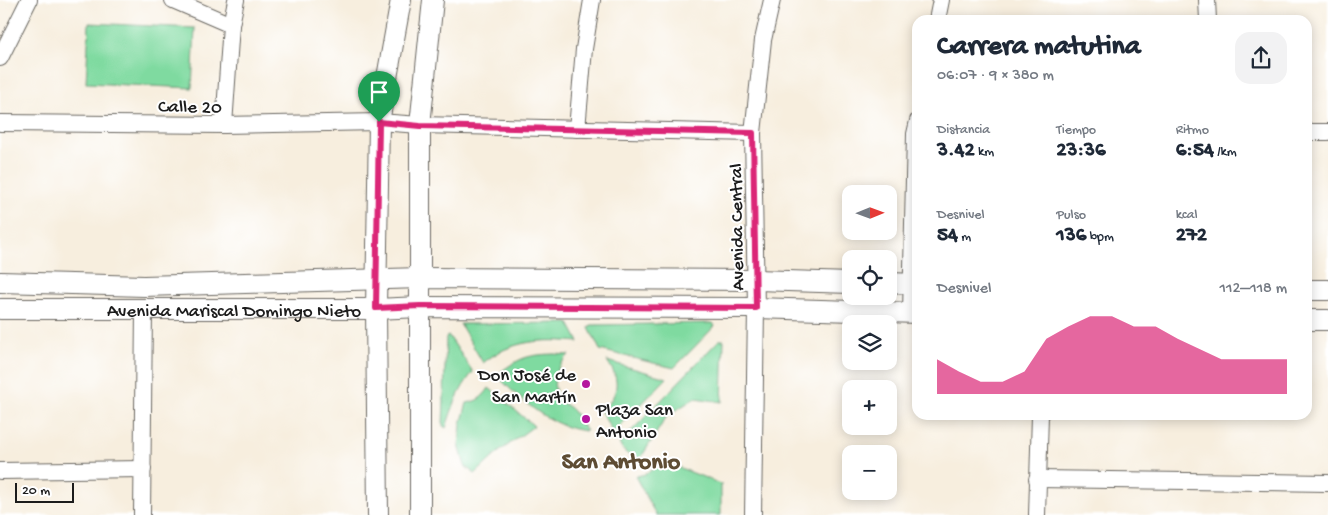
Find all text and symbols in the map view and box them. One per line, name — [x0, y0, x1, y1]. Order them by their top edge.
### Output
text: Carrera matutina — [937, 31, 1140, 64]
button: share — [1235, 32, 1287, 84]
text: 06:07 · 9 × 380 m — [937, 67, 1054, 86]
pin — [358, 71, 400, 122]
icon: arrive — [365, 78, 393, 106]
street label: Calle 20 — [158, 96, 222, 121]
text: Distancia — [937, 122, 990, 139]
text: Tiempo — [1056, 122, 1096, 139]
text: Ritmo — [1176, 122, 1209, 139]
text: 3.42 — [937, 139, 975, 164]
text: 23:36 — [1056, 139, 1106, 164]
text: 6:54 — [1176, 139, 1214, 164]
text: km — [975, 144, 994, 161]
text: /km — [1214, 144, 1237, 161]
street label: Avenida Central — [726, 163, 751, 291]
north arrow — [842, 185, 898, 240]
map controls — [842, 185, 897, 500]
text: Desnivel — [937, 207, 985, 224]
text: Pulso — [1056, 207, 1086, 224]
text: kcal — [1176, 207, 1198, 224]
text: 54 — [937, 224, 958, 249]
text: 136 — [1056, 224, 1086, 249]
text: 272 — [1176, 224, 1207, 249]
text: m — [958, 229, 971, 246]
text: bpm — [1086, 229, 1114, 246]
button: locate — [842, 250, 897, 305]
text: Desnivel — [937, 280, 991, 299]
text: 112–118 m — [1220, 280, 1287, 299]
street label: Avenida Mariscal Domingo Nieto — [107, 301, 361, 324]
button: layers — [842, 315, 897, 370]
place label: Don José de San Martín — [476, 365, 576, 410]
marker: Don José de San Martín — [580, 378, 592, 390]
button: + — [842, 380, 897, 435]
place label: Plaza San Antonio — [595, 400, 673, 445]
marker: Plaza San Antonio — [580, 413, 592, 425]
button: − — [842, 445, 897, 500]
district label: San Antonio — [562, 449, 681, 478]
scale bar — [15, 480, 74, 503]
text: 20 m — [22, 483, 50, 500]

